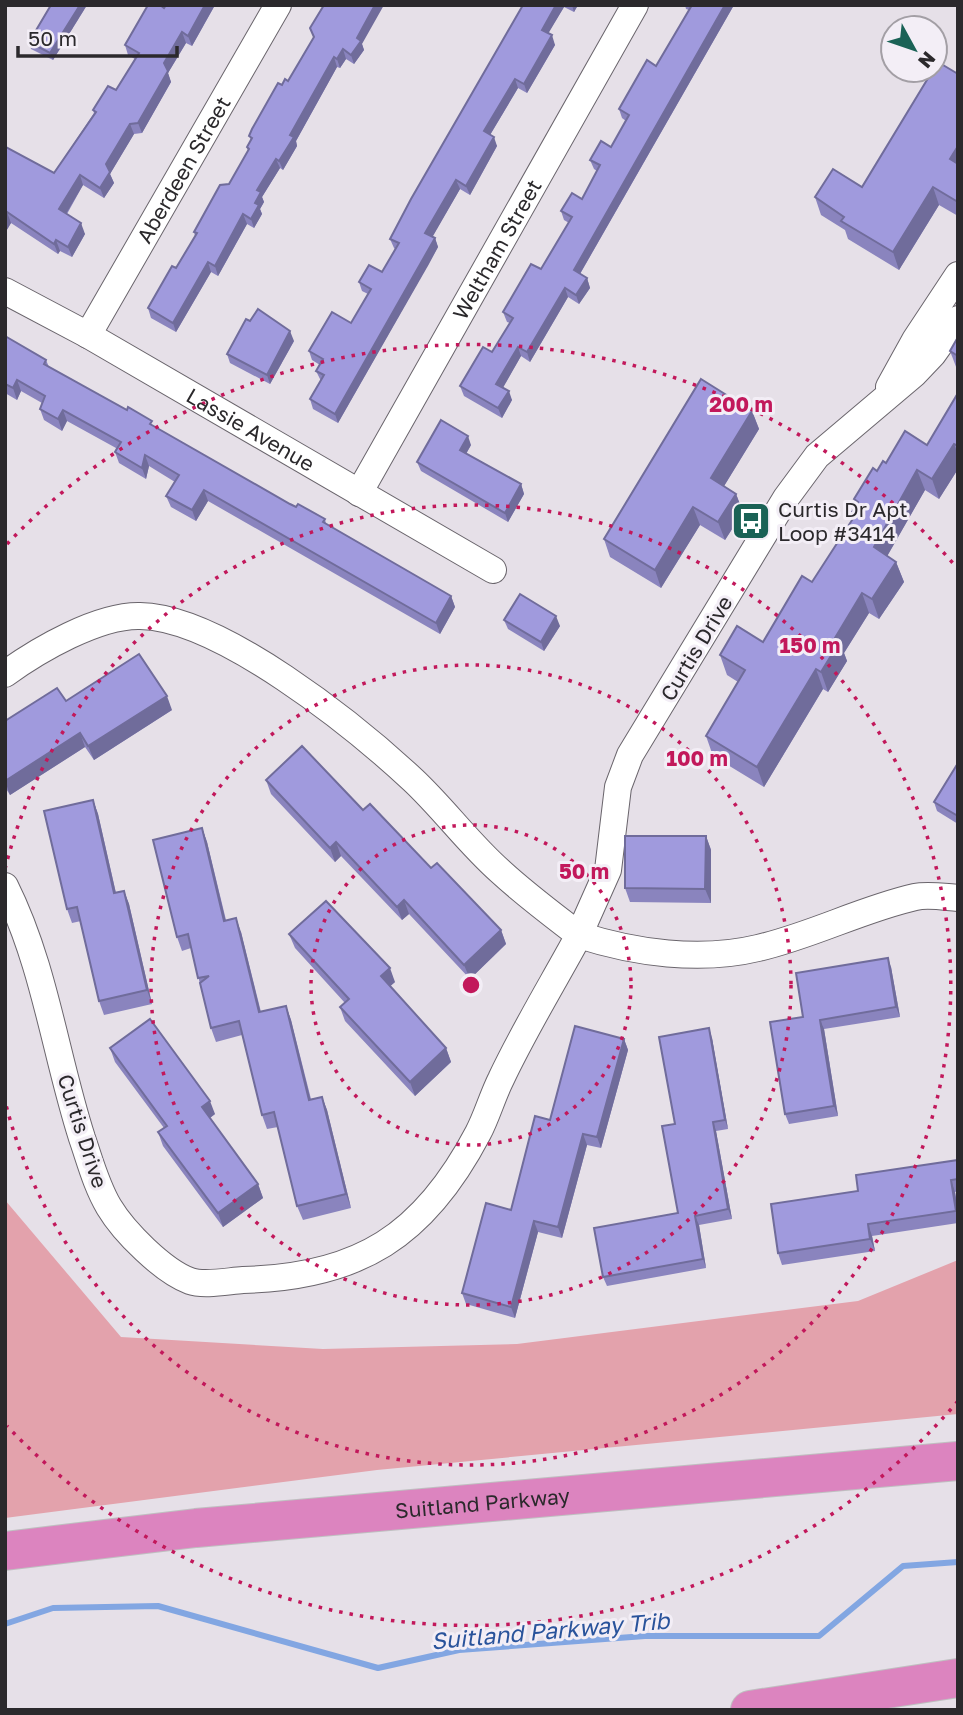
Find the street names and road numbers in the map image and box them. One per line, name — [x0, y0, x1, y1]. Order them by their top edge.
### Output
street label: Aberdeen Street — [131, 92, 236, 247]
street label: Weltham Street — [447, 175, 547, 324]
street label: Lassie Avenue — [182, 382, 319, 477]
street label: Curtis Drive — [654, 591, 738, 705]
street label: Curtis Drive — [52, 1071, 114, 1191]
street label: Suitland Parkway — [394, 1482, 571, 1523]

